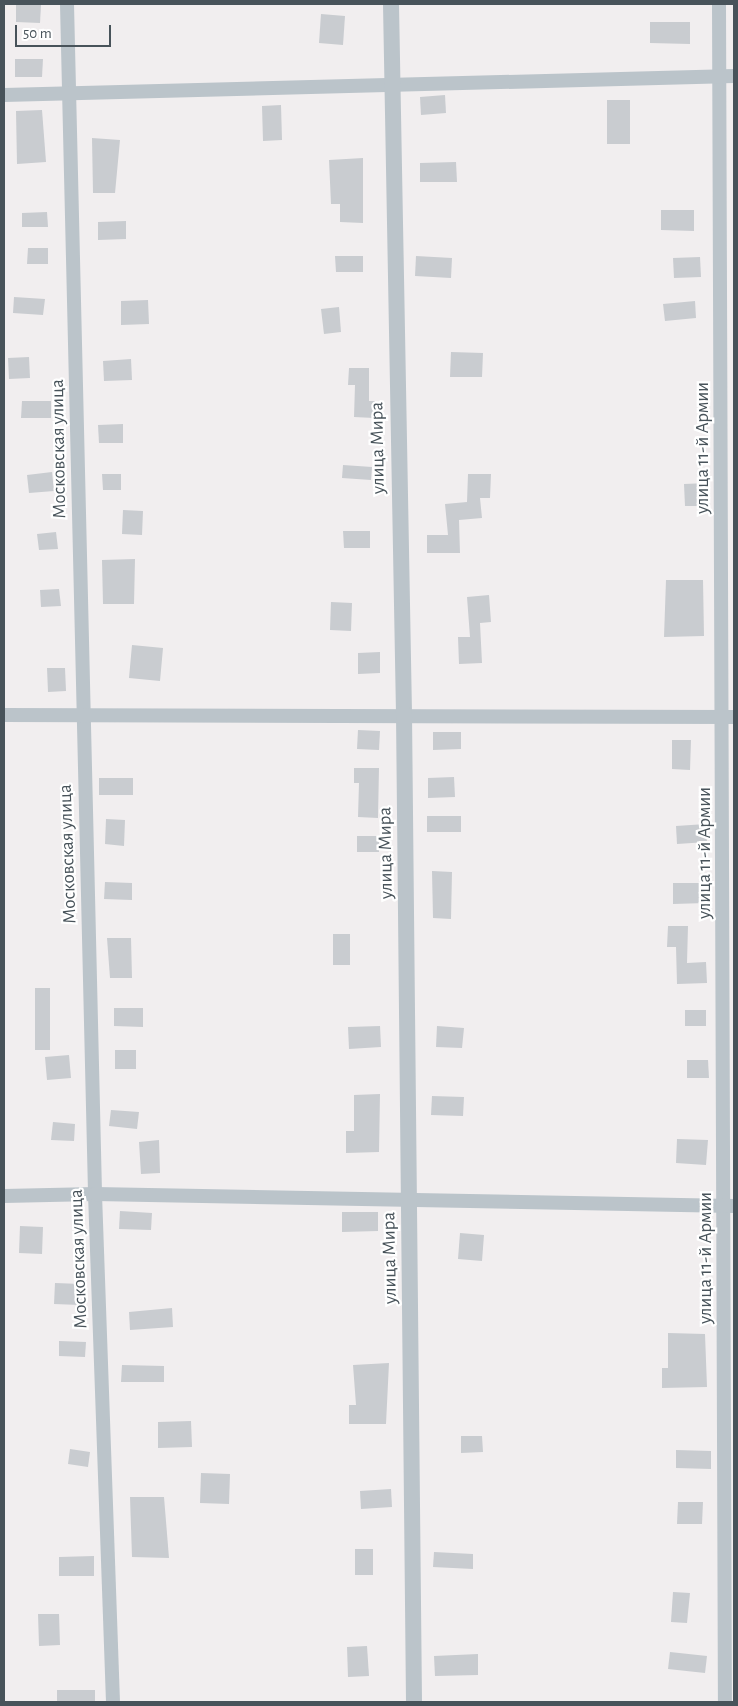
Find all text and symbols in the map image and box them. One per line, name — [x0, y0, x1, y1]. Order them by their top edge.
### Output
scale bar — [18, 15, 114, 47]
text: 50 m — [23, 26, 52, 41]
street label: Московская улица — [46, 379, 72, 519]
street label: улица 11-й Армии — [692, 382, 714, 514]
street label: улица Мира — [366, 402, 390, 494]
street label: Московская улица — [54, 784, 82, 924]
street label: улица 11-й Армии — [694, 787, 716, 919]
street label: улица Мира — [374, 807, 398, 899]
street label: Московская улица — [65, 1189, 93, 1329]
street label: улица 11-й Армии — [695, 1192, 717, 1324]
street label: улица Мира — [378, 1212, 402, 1304]

